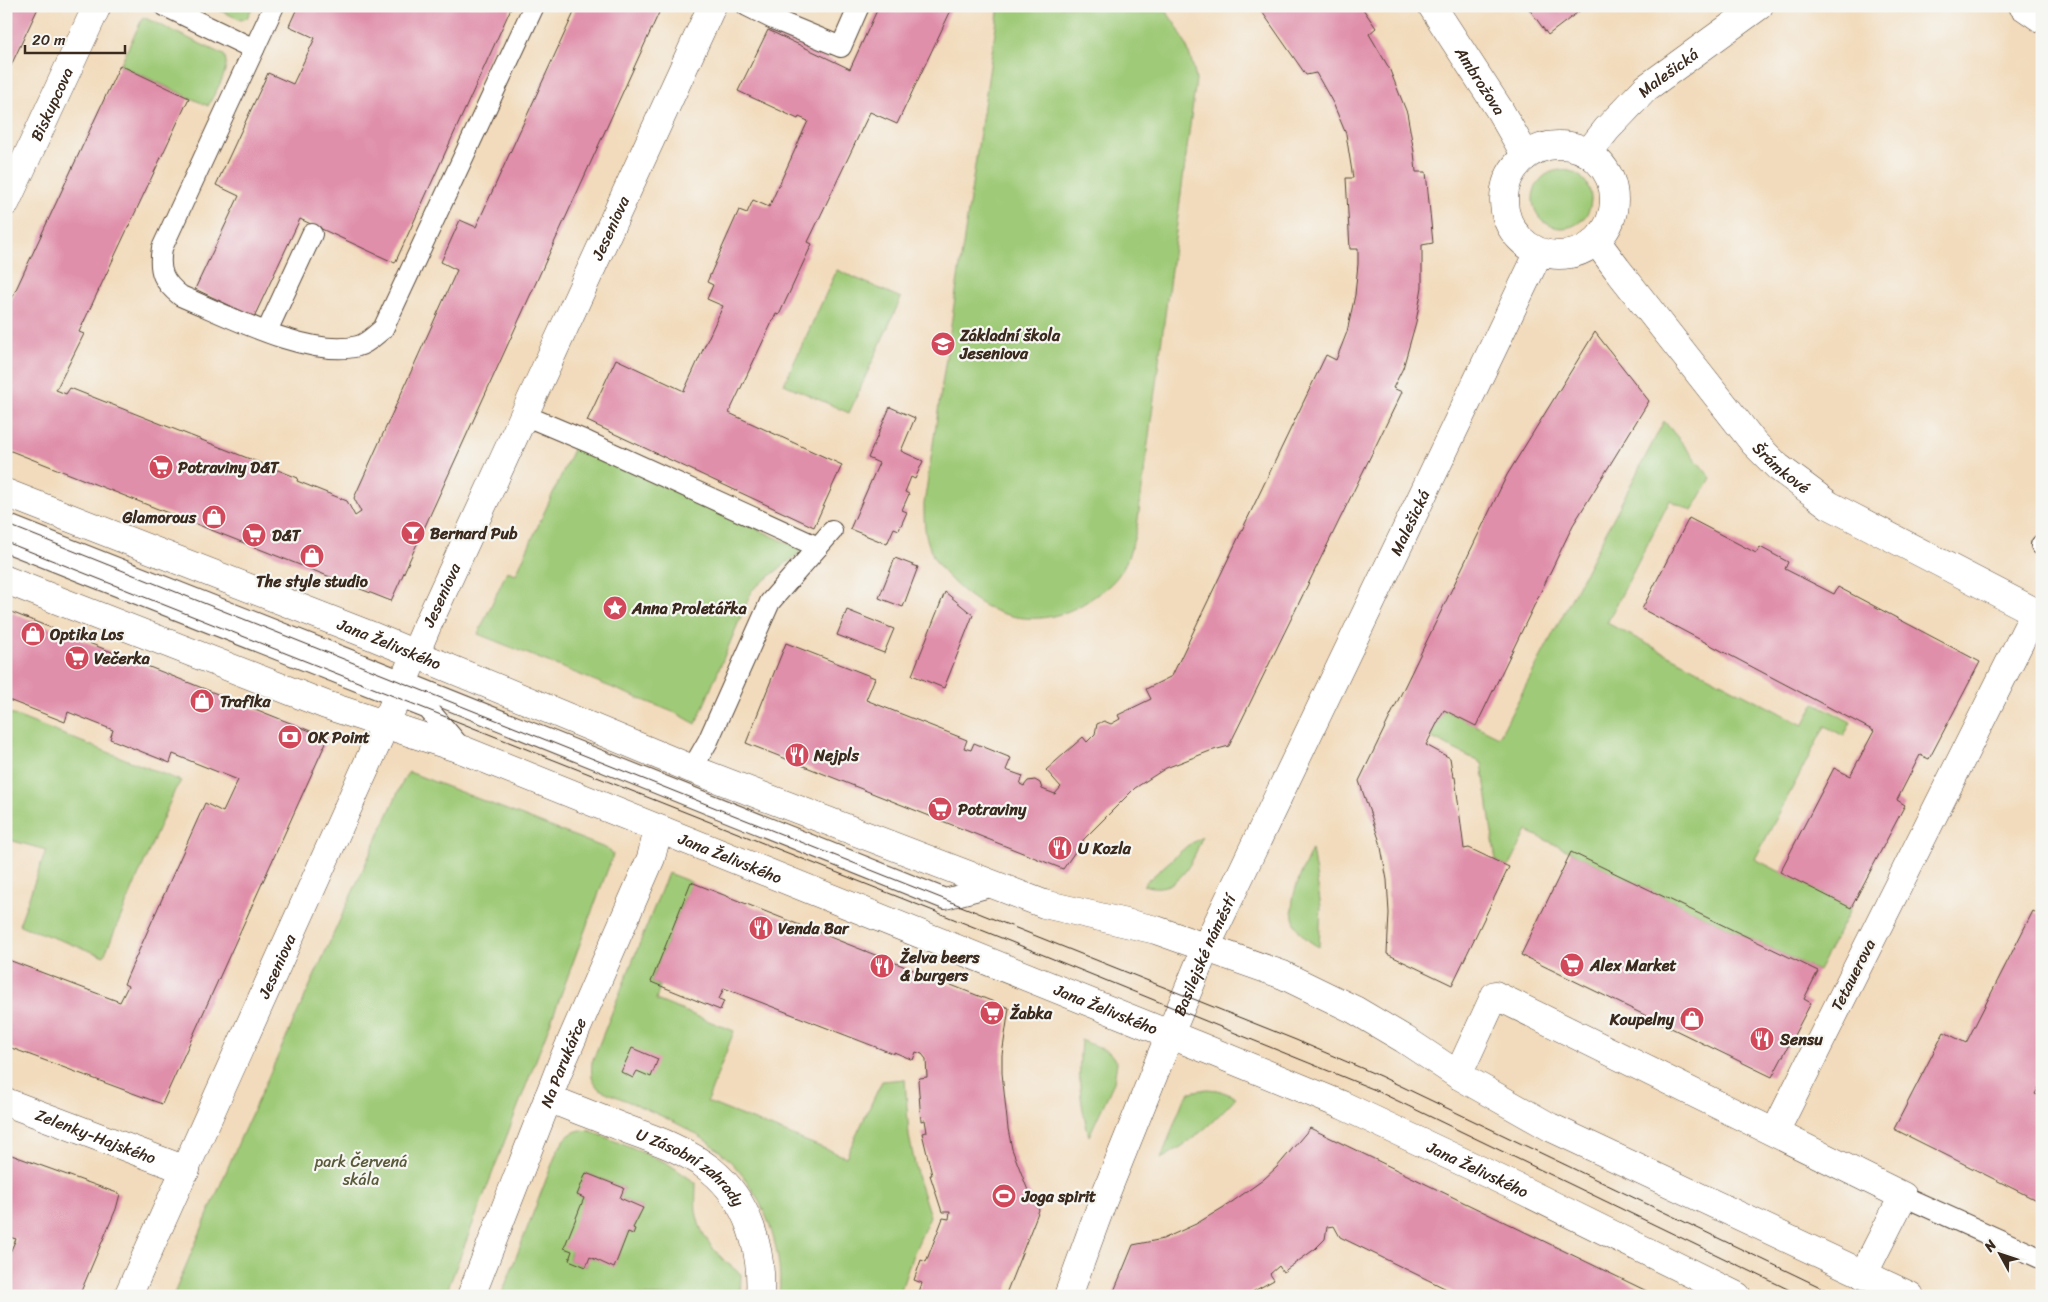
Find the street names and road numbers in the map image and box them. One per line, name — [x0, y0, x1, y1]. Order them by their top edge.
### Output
street label: Ambrožova — [1447, 39, 1514, 120]
street label: Malešická — [1630, 40, 1705, 104]
street label: Biskupcova — [22, 62, 81, 146]
street label: Jeseniova — [582, 190, 638, 266]
street label: Šrámkové — [1745, 434, 1817, 501]
street label: Malešická — [1381, 484, 1438, 560]
street label: Jeseniova — [414, 557, 469, 633]
street label: Jana Želivského — [332, 609, 446, 678]
street label: Jana Želivského — [673, 823, 787, 892]
street label: Basilejské náměstí — [1164, 887, 1245, 1020]
street label: Jeseniova — [249, 928, 304, 1004]
street label: Tetauerova — [1822, 934, 1884, 1016]
street label: Jana Želivského — [1049, 974, 1163, 1043]
street label: Na Parukářce — [531, 1013, 594, 1112]
street label: Zelenky-Hajského — [31, 1100, 160, 1172]
street label: U Zásobní zahrady — [632, 1119, 753, 1213]
street label: Jana Želivského — [1421, 1132, 1534, 1206]

